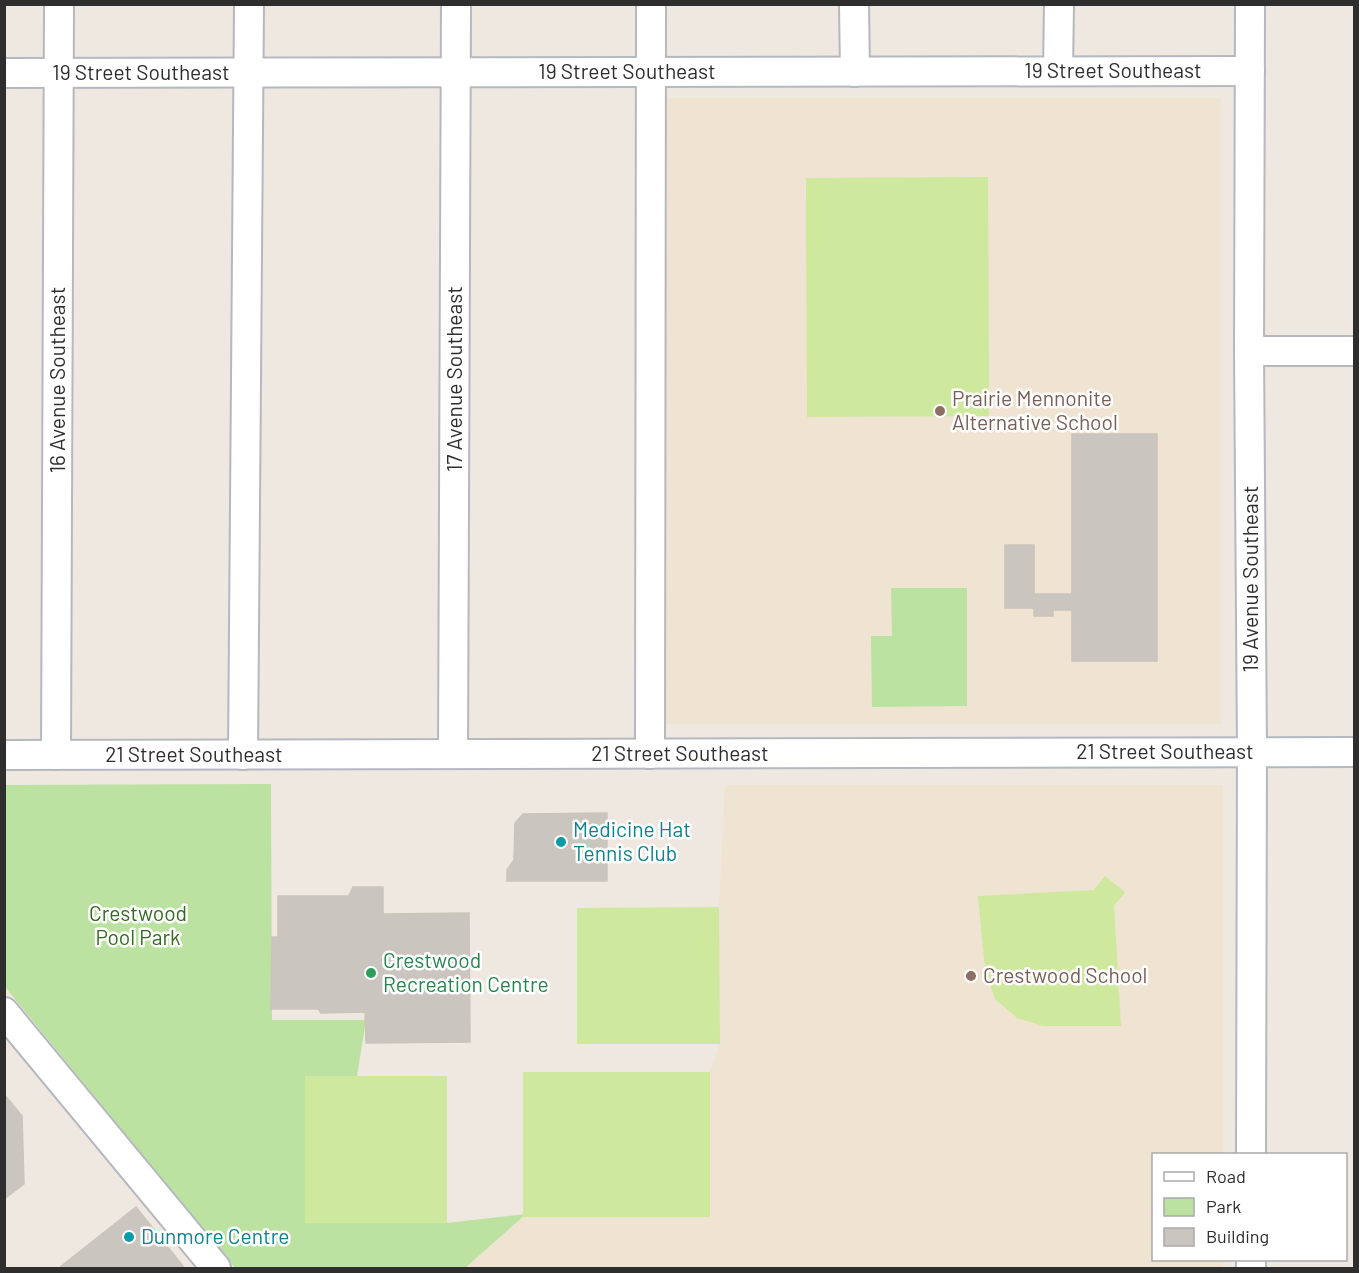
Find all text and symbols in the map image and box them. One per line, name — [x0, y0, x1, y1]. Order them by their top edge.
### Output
street label: 19 Street Southeast — [1024, 57, 1202, 82]
street label: 19 Street Southeast — [538, 58, 716, 83]
street label: 19 Street Southeast — [52, 59, 230, 84]
street label: 17 Avenue Southeast — [441, 286, 466, 472]
street label: 16 Avenue Southeast — [44, 287, 69, 473]
place label: Prairie Mennonite Alternative School — [952, 385, 1118, 434]
marker: Prairie Mennonite Alternative School — [933, 404, 947, 418]
street label: 19 Avenue Southeast — [1237, 486, 1262, 672]
street label: 21 Street Southeast — [1076, 738, 1254, 763]
street label: 21 Street Southeast — [591, 740, 769, 765]
street label: 21 Street Southeast — [105, 741, 283, 766]
place label: Medicine Hat Tennis Club — [573, 816, 691, 865]
marker: Medicine Hat Tennis Club — [554, 835, 568, 849]
park label: Crestwood Pool Park — [89, 900, 187, 949]
place label: Crestwood Recreation Centre — [383, 947, 549, 996]
place label: Crestwood School — [983, 962, 1147, 987]
marker: Crestwood Recreation Centre — [364, 966, 378, 980]
marker: Crestwood School — [964, 969, 978, 983]
legend — [1152, 1153, 1347, 1261]
text: Road — [1206, 1165, 1246, 1187]
text: Park — [1206, 1195, 1241, 1217]
place label: Dunmore Centre — [141, 1223, 289, 1248]
text: Building — [1206, 1225, 1269, 1247]
marker: Dunmore Centre — [122, 1230, 136, 1244]

